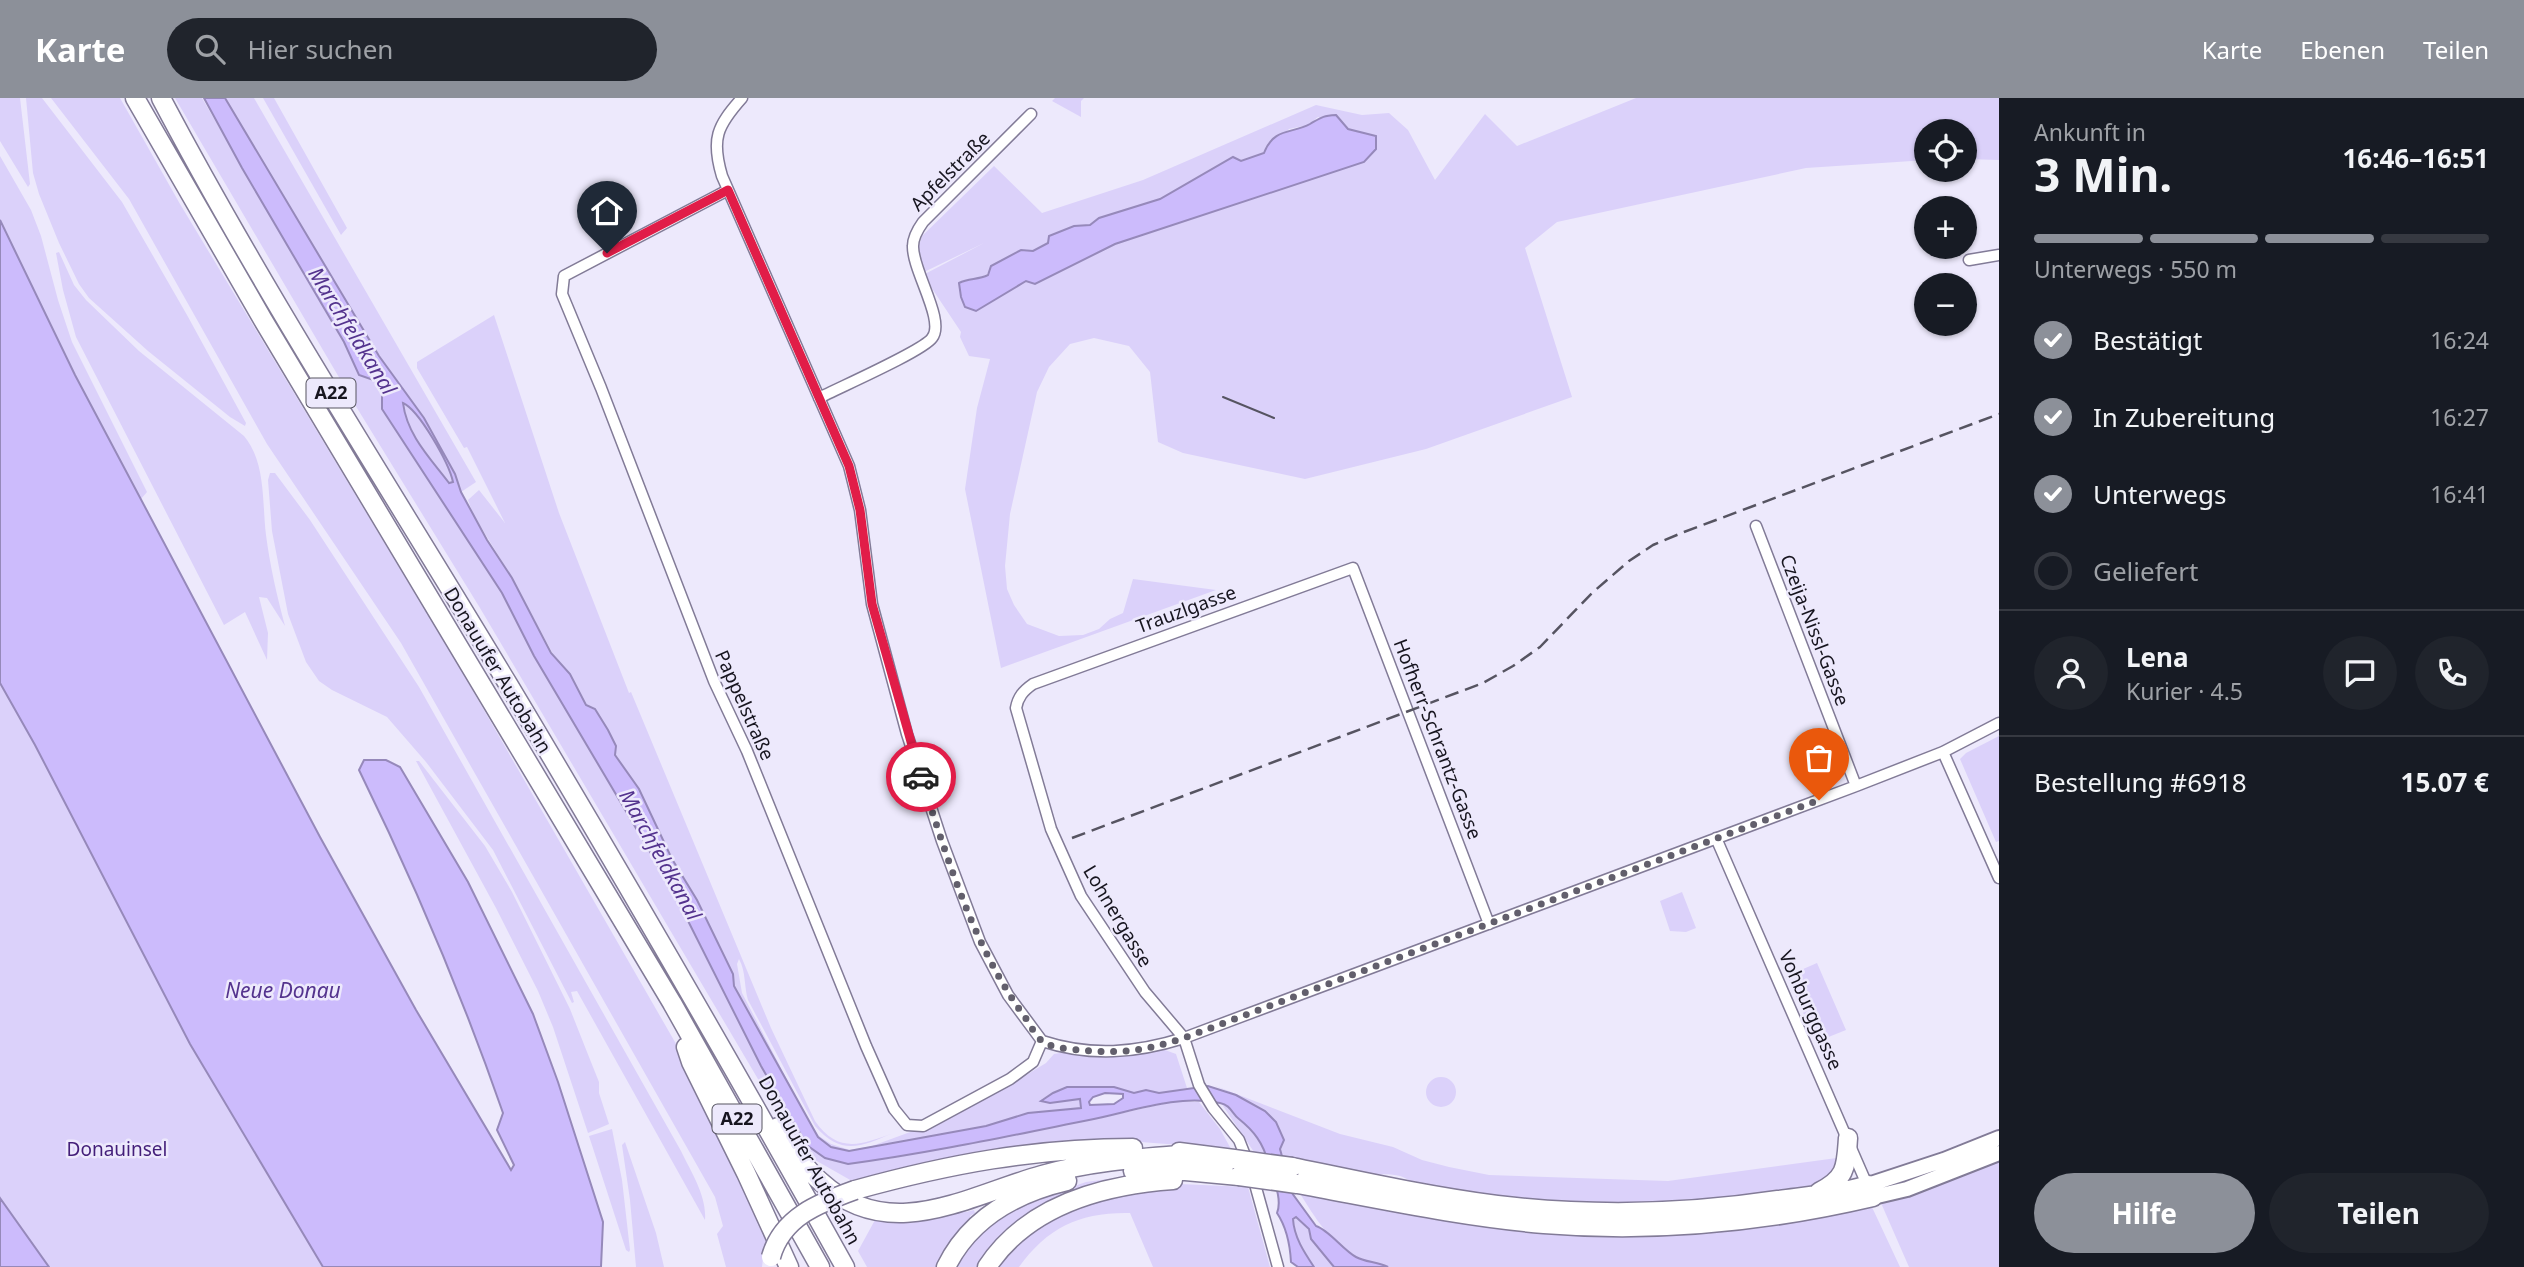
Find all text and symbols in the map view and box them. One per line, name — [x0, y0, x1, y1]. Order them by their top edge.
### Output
search box — [167, 18, 657, 81]
text: Karte — [35, 27, 125, 72]
icon: search — [191, 30, 229, 68]
text: Hier suchen — [247, 31, 393, 67]
text: Karte — [2202, 33, 2262, 66]
text: Ebenen — [2300, 33, 2385, 66]
text: Teilen — [2423, 33, 2489, 66]
text: Ankunft in — [2034, 116, 2146, 148]
map controls — [1914, 119, 1977, 336]
button: locate — [1914, 119, 1977, 182]
street label: Apfelstraße — [904, 125, 996, 217]
text: 16:46–16:51 — [2342, 140, 2489, 176]
text: 3 Min. — [2034, 143, 2172, 205]
pin — [577, 181, 637, 253]
icon: home — [588, 192, 626, 230]
button: + — [1914, 196, 1977, 259]
text: Unterwegs · 550 m — [2034, 253, 2237, 285]
water label: Marchfeldkanal — [302, 261, 404, 400]
button: − — [1914, 273, 1977, 336]
icon: check — [2034, 321, 2072, 359]
text: Bestätigt — [2093, 322, 2202, 358]
text: 16:24 — [2430, 324, 2489, 356]
road number: A22 — [306, 379, 356, 408]
icon: check — [2034, 398, 2072, 436]
text: In Zubereitung — [2093, 399, 2275, 435]
text: 16:27 — [2430, 401, 2489, 433]
icon: check — [2034, 475, 2072, 513]
text: Unterwegs — [2093, 476, 2226, 512]
text: 16:41 — [2430, 478, 2489, 510]
street label: Czeija-Nissl-Gasse — [1774, 551, 1856, 709]
text: Geliefert — [2093, 553, 2198, 589]
street label: Trauzlgasse — [1132, 579, 1240, 639]
street label: Donauufer Autobahn — [438, 582, 558, 758]
street label: Hofherr-Schrantz-Gasse — [1388, 635, 1488, 843]
button: person — [2034, 636, 2108, 710]
button: chat — [2323, 636, 2397, 710]
button: phone — [2415, 636, 2489, 710]
text: Lena — [2126, 639, 2189, 675]
street label: Pappelstraße — [709, 646, 781, 764]
text: Kurier · 4.5 — [2126, 675, 2243, 707]
pin — [1789, 728, 1849, 800]
icon: bag — [1800, 739, 1838, 777]
courier — [886, 742, 956, 812]
icon: car — [902, 758, 940, 796]
text: Bestellung #6918 — [2034, 764, 2247, 800]
text: 15.07 € — [2401, 764, 2489, 800]
water label: Marchfeldkanal — [613, 784, 709, 926]
street label: Lohnergasse — [1077, 860, 1159, 972]
street label: Vohburggasse — [1773, 946, 1849, 1074]
water label: Neue Donau — [225, 976, 341, 1004]
street label: Donauufer Autobahn — [753, 1071, 867, 1249]
road number: A22 — [712, 1104, 762, 1134]
park label: Donauinsel — [67, 1136, 167, 1162]
button: Hilfe — [2034, 1173, 2255, 1253]
button: Teilen — [2269, 1173, 2489, 1253]

